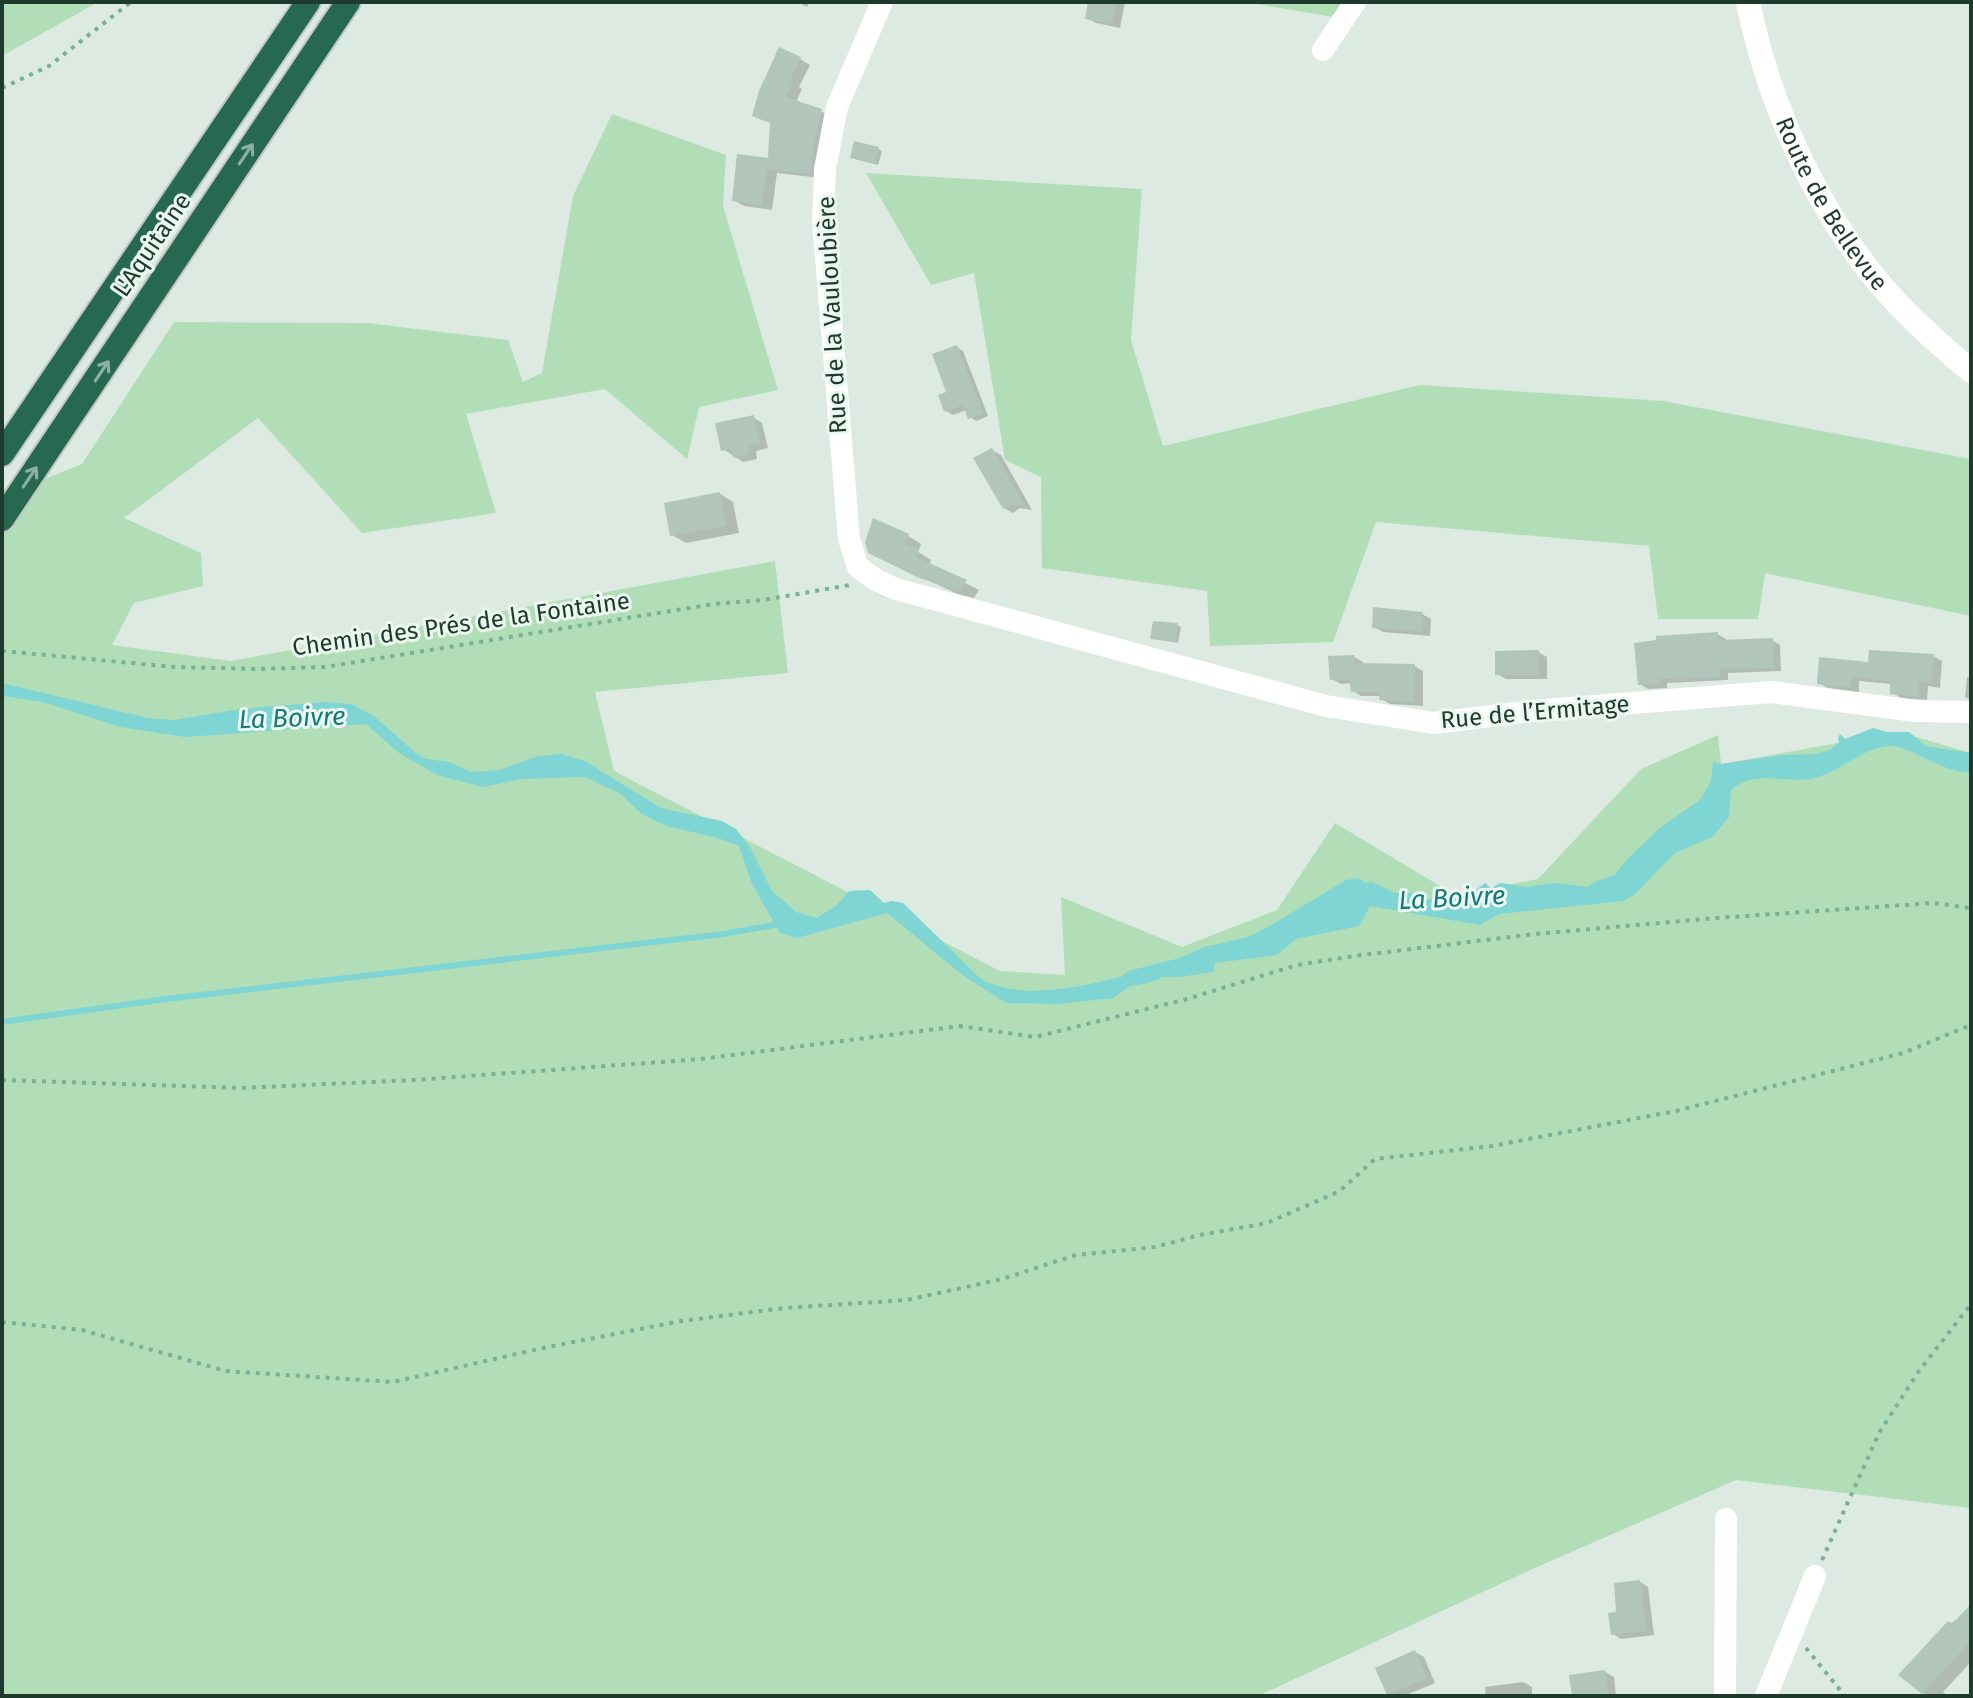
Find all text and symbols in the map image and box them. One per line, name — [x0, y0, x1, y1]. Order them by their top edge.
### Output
street label: Route de Bellevue — [1770, 113, 1893, 296]
one-way arrow — [238, 144, 254, 166]
street label: L'Aquitaine — [107, 188, 197, 302]
street label: Rue de la Vauloubière — [812, 195, 852, 435]
one-way arrow — [94, 360, 110, 382]
one-way arrow — [22, 467, 38, 489]
street label: Chemin des Prés de la Fontaine — [291, 586, 631, 662]
street label: Rue de l’Ermitage — [1439, 690, 1631, 734]
water label: La Boivre — [238, 701, 346, 735]
water label: La Boivre — [1398, 880, 1506, 916]

